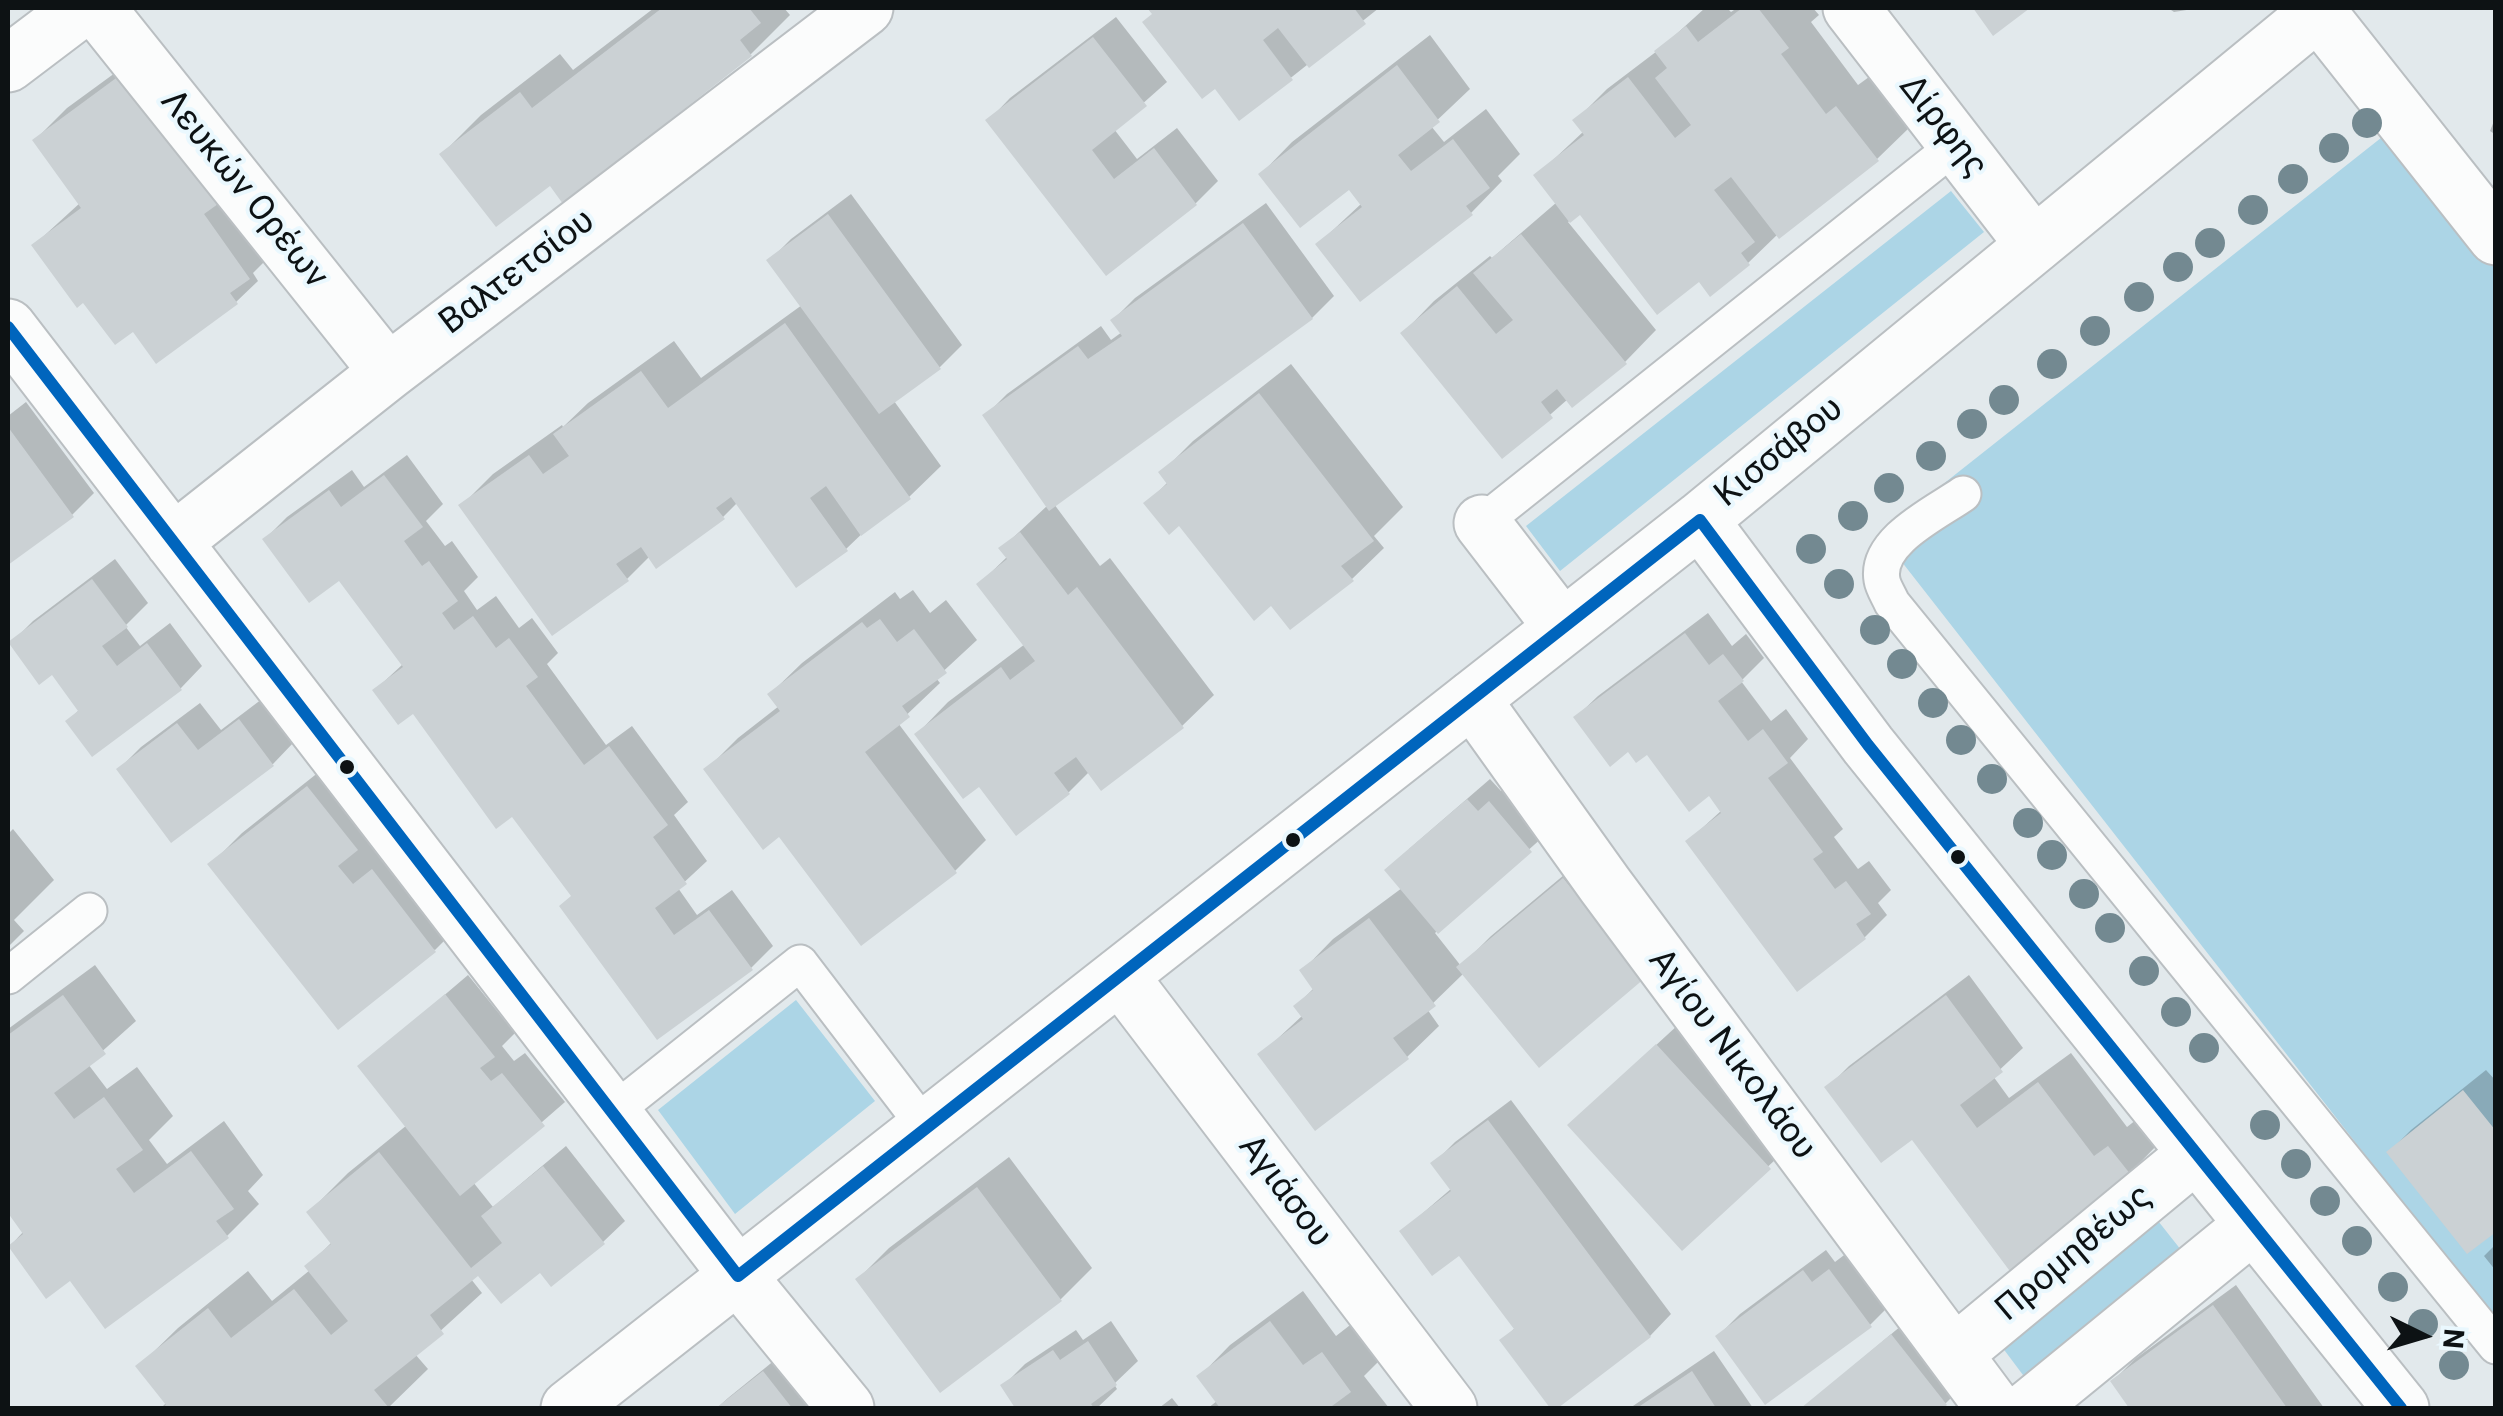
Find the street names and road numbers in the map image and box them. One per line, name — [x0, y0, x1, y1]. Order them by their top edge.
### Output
street label: Δίρφης — [1889, 67, 1995, 187]
street label: Λευκών Ορέων — [150, 82, 336, 298]
street label: Βαλτετσίου — [432, 201, 604, 345]
street label: Κισσάβου — [1708, 389, 1852, 517]
street label: Αγίου Νικολάου — [1638, 941, 1824, 1169]
street label: Αγιάσου — [1228, 1128, 1340, 1256]
street label: Προμηθέως — [1988, 1177, 2162, 1331]

